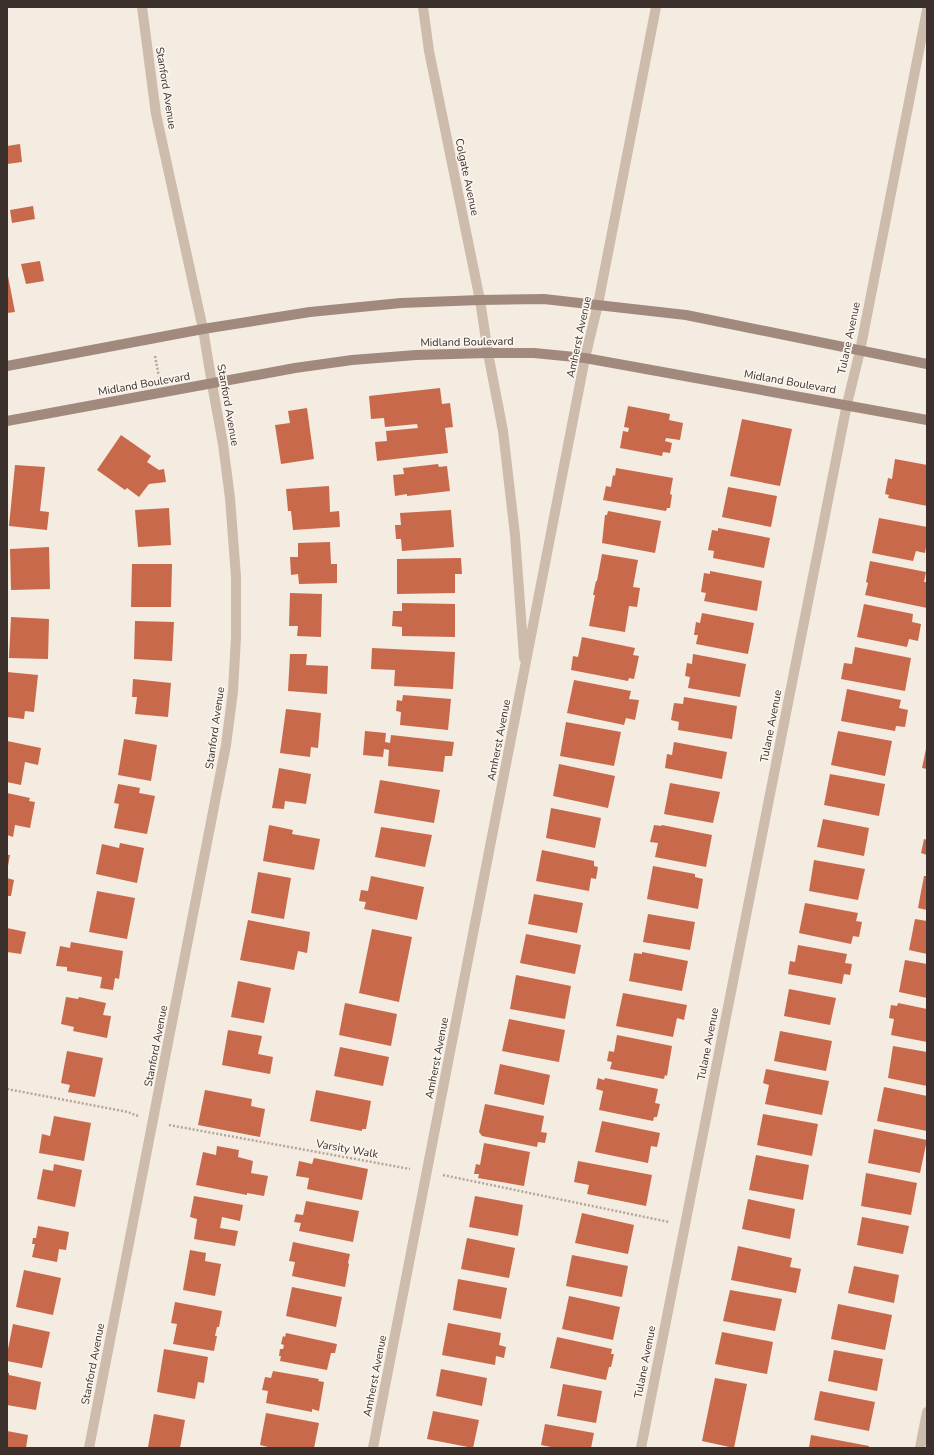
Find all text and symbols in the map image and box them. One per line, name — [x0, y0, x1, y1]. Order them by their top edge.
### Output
street label: Stanford Avenue — [152, 46, 180, 130]
street label: Colgate Avenue — [452, 137, 483, 217]
street label: Amherst Avenue — [563, 295, 595, 379]
street label: Tulane Avenue — [834, 300, 864, 375]
street label: Midland Boulevard — [420, 334, 514, 350]
street label: Stanford Avenue — [213, 363, 243, 447]
street label: Midland Boulevard — [743, 367, 837, 397]
street label: Midland Boulevard — [97, 369, 191, 399]
street label: Stanford Avenue — [202, 686, 228, 770]
street label: Tulane Avenue — [757, 688, 785, 763]
street label: Amherst Avenue — [484, 698, 514, 782]
street label: Stanford Avenue — [141, 1004, 171, 1088]
street label: Tulane Avenue — [694, 1006, 722, 1081]
street label: Amherst Avenue — [422, 1016, 452, 1100]
street label: Varsity Walk — [314, 1136, 380, 1162]
street label: Stanford Avenue — [78, 1322, 108, 1406]
street label: Tulane Avenue — [631, 1324, 659, 1399]
street label: Amherst Avenue — [360, 1334, 390, 1418]

